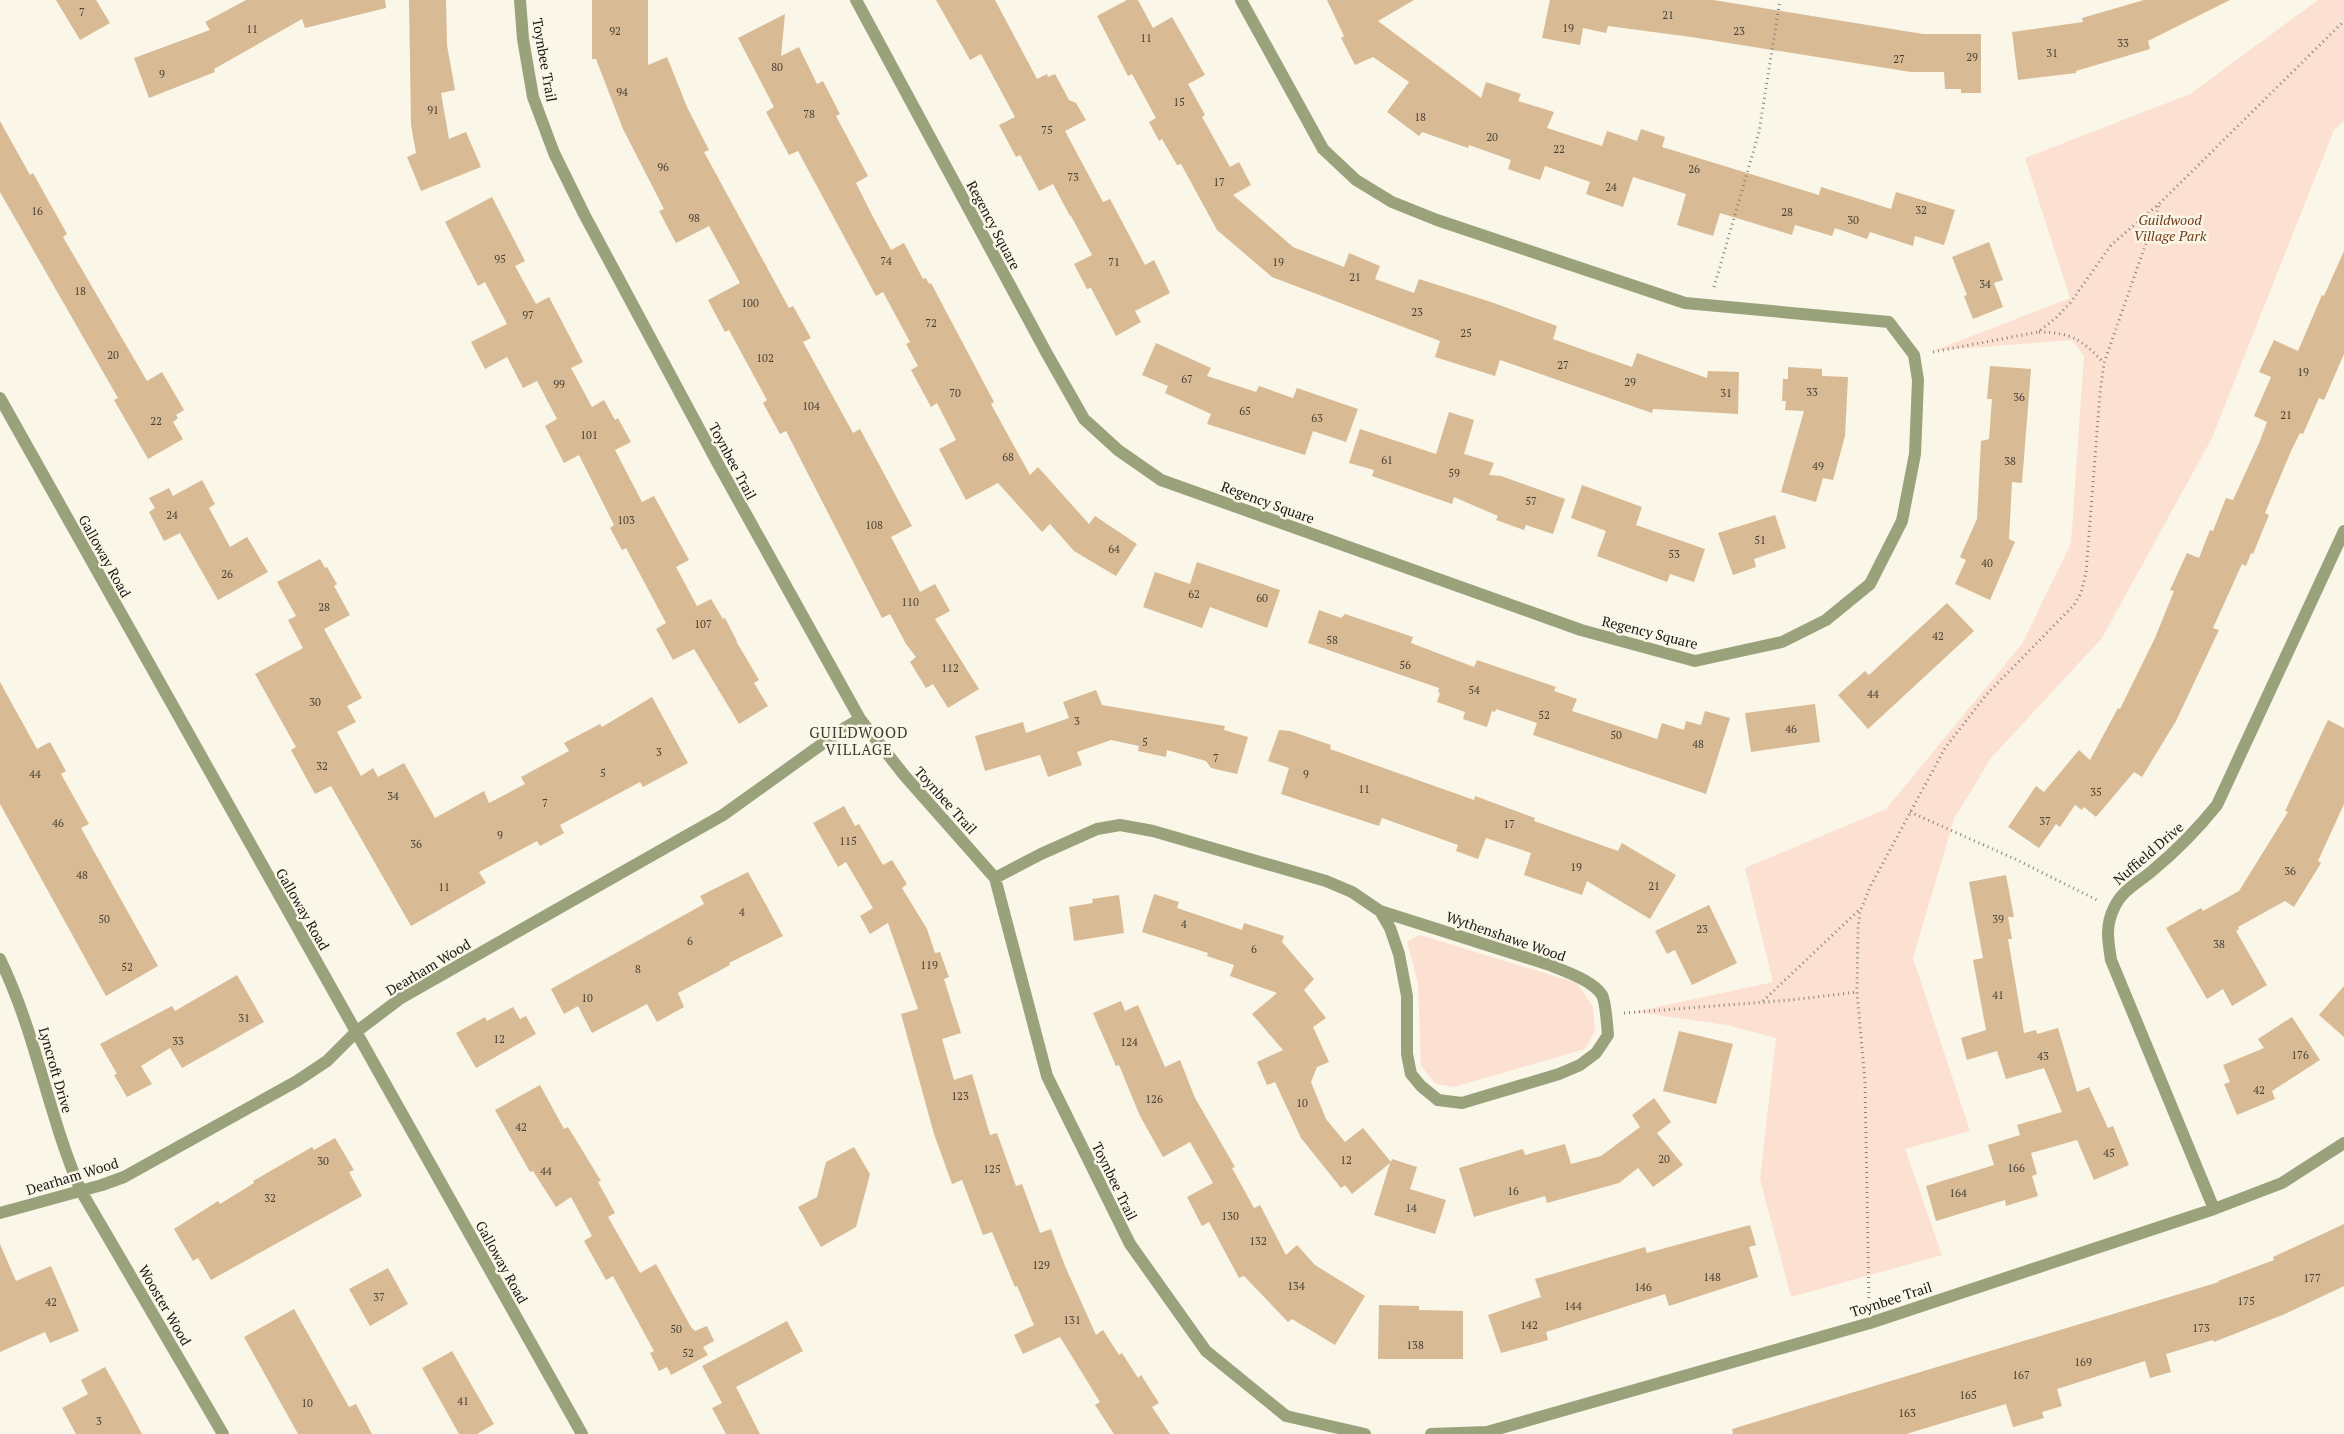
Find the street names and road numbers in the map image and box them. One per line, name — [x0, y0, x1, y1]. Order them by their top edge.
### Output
street label: Toynbee Trail — [528, 17, 562, 103]
street label: Regency Square — [963, 177, 1025, 273]
street label: Toynbee Trail — [705, 419, 761, 503]
street label: Regency Square — [1219, 476, 1317, 528]
street label: Galloway Road — [74, 511, 136, 601]
street label: Regency Square — [1600, 611, 1700, 653]
street label: Toynbee Trail — [911, 762, 981, 838]
street label: Nuffield Drive — [2109, 817, 2187, 889]
street label: Galloway Road — [272, 865, 334, 954]
street label: Wythenshawe Wood — [1444, 907, 1569, 965]
street label: Dearham Wood — [382, 934, 474, 1000]
street label: Lyncroft Drive — [35, 1025, 77, 1115]
street label: Toynbee Trail — [1088, 1139, 1142, 1223]
street label: Dearham Wood — [24, 1153, 121, 1199]
street label: Galloway Road — [471, 1217, 533, 1307]
street label: Wooster Wood — [134, 1261, 196, 1349]
street label: Toynbee Trail — [1848, 1277, 1934, 1321]

